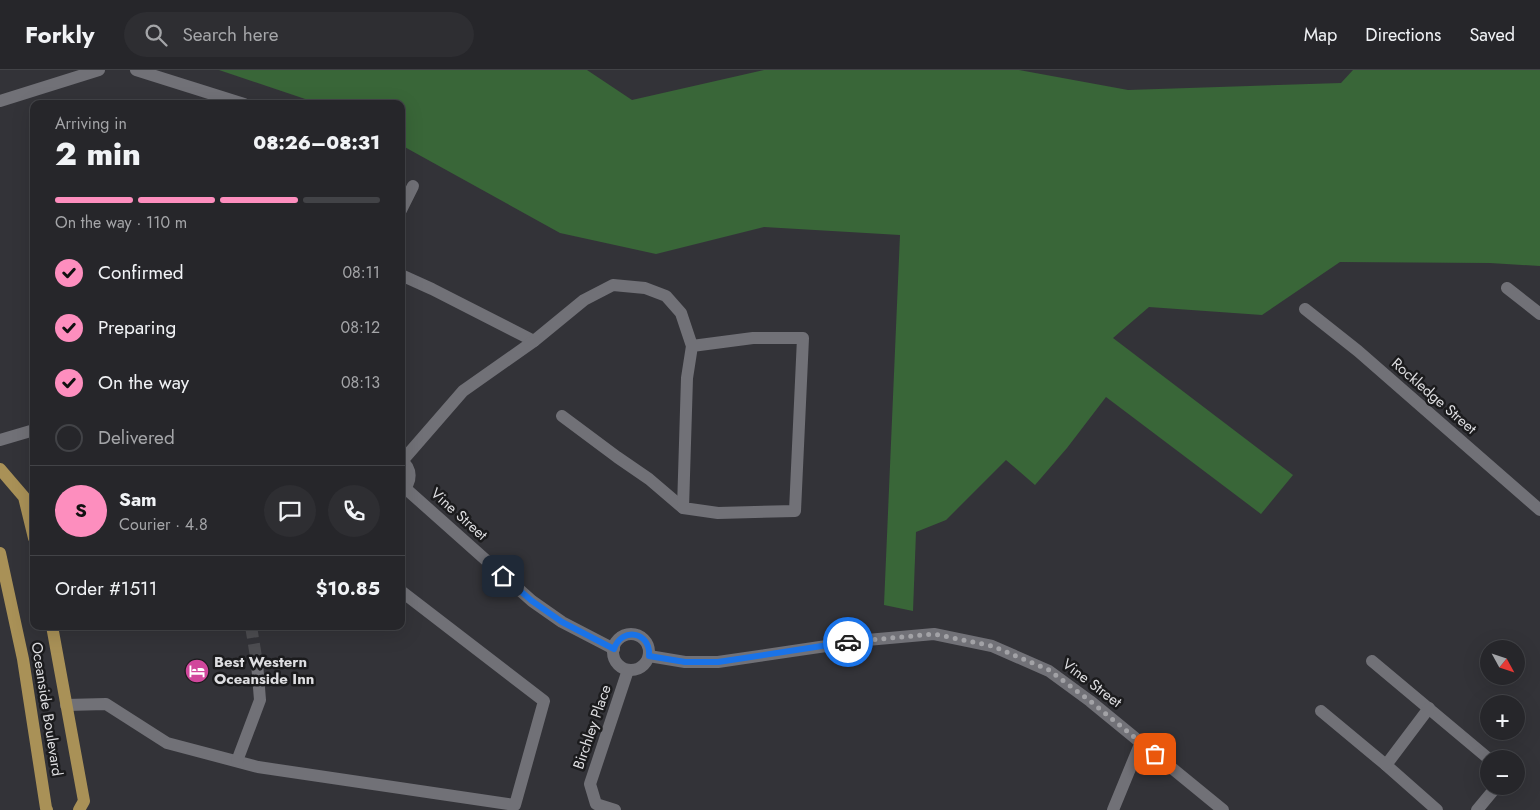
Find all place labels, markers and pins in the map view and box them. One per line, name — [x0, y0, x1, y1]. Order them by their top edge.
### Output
pin — [482, 555, 524, 597]
place label: Best Western Oceanside Inn — [214, 651, 314, 690]
hotel icon: Best Western Oceanside Inn — [184, 658, 210, 684]
pin — [1134, 733, 1176, 775]

